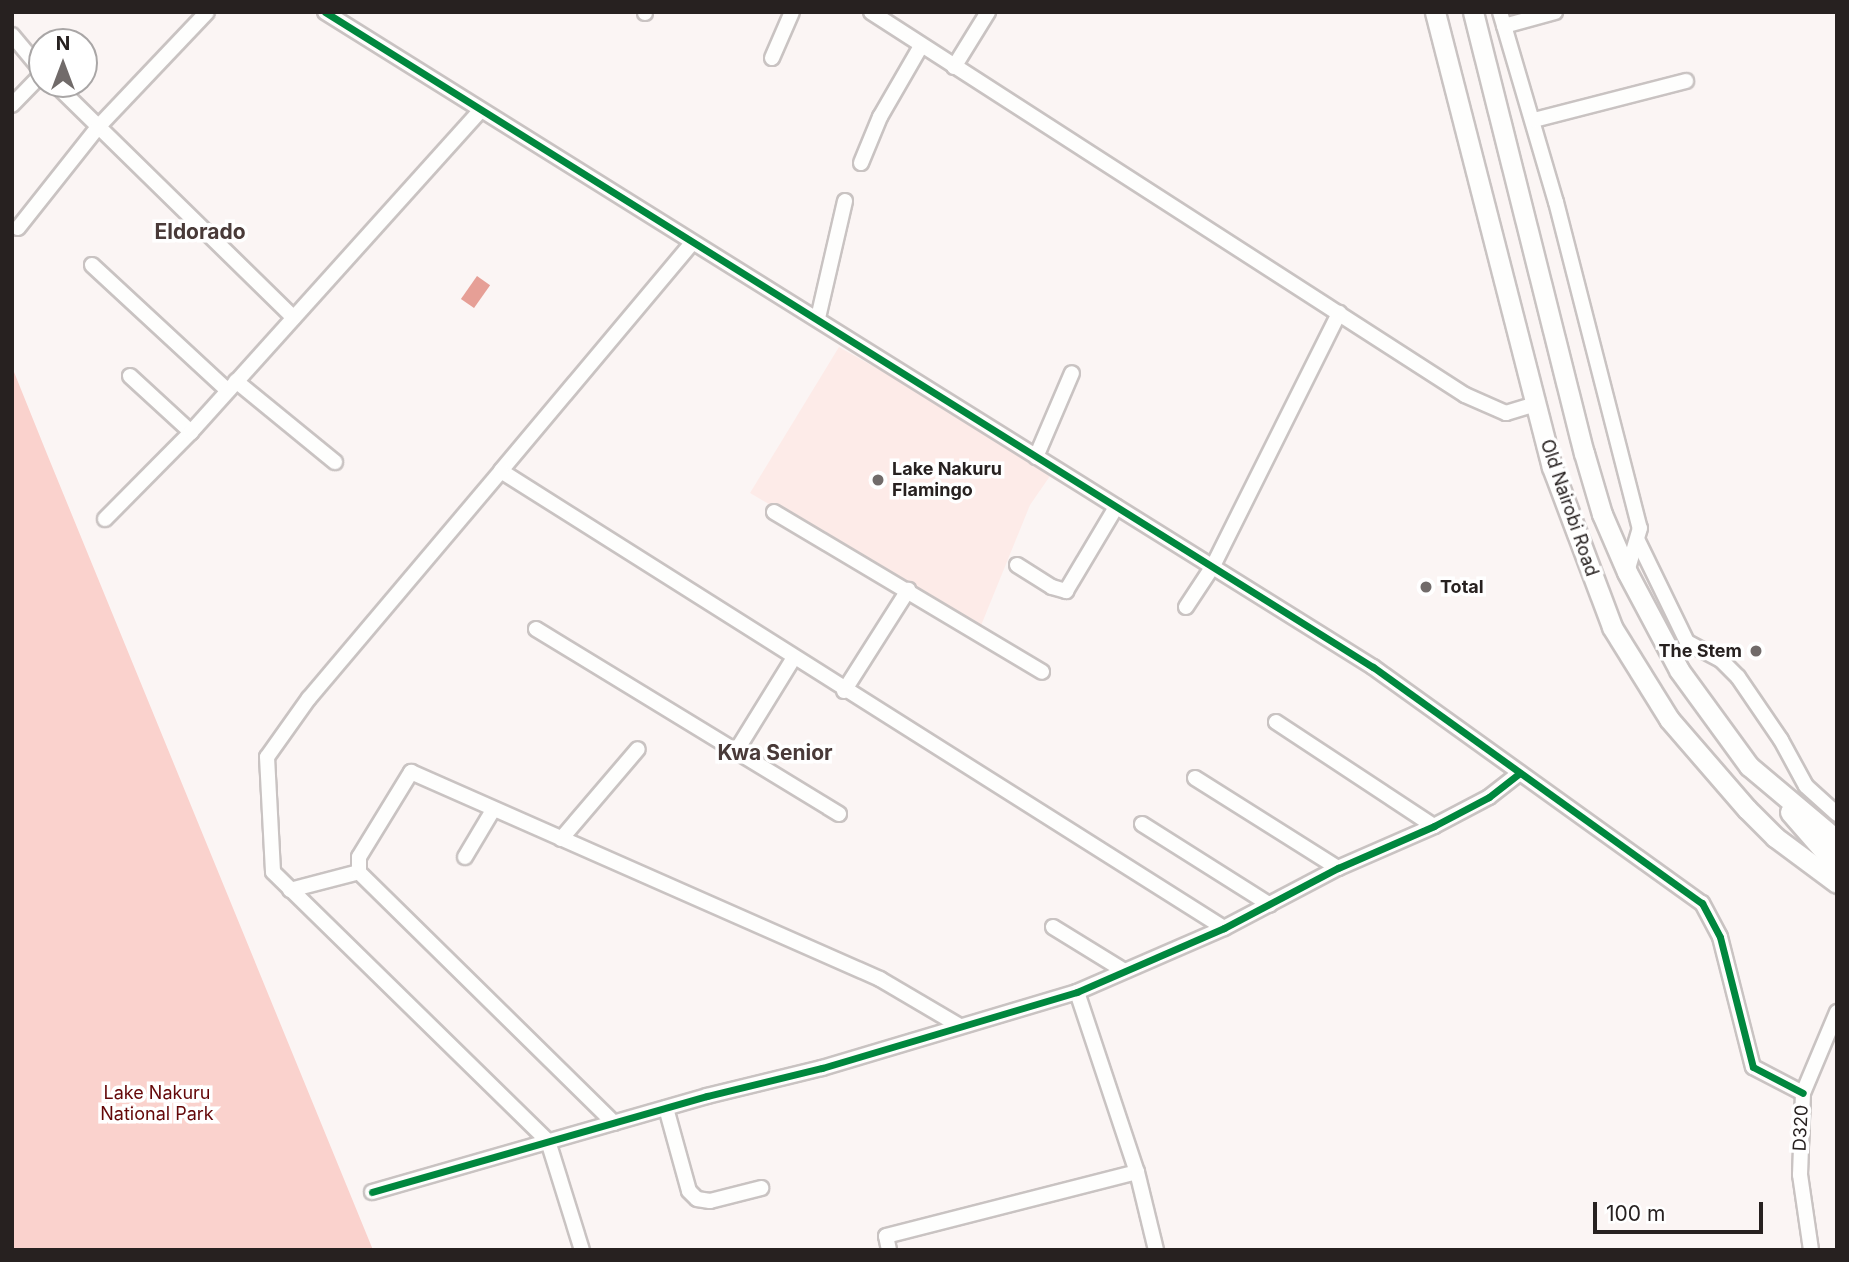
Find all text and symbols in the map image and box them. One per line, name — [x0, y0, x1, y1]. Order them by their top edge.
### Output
north arrow — [28, 28, 98, 98]
text: N — [56, 32, 70, 55]
district label: Eldorado — [154, 219, 246, 245]
street label: Old Nairobi Road — [1535, 437, 1603, 579]
place label: Lake Nakuru Flamingo — [892, 459, 1002, 502]
marker: Lake Nakuru Flamingo — [870, 472, 886, 488]
place label: Total — [1440, 576, 1484, 598]
marker: Total — [1418, 579, 1434, 595]
place label: The Stem — [1658, 640, 1742, 662]
marker: The Stem — [1748, 643, 1764, 659]
district label: Kwa Senior — [717, 740, 833, 766]
park label: Lake Nakuru National Park — [100, 1083, 214, 1126]
street label: D320 — [1789, 1104, 1813, 1152]
scale bar — [1597, 1188, 1767, 1232]
text: 100 m — [1606, 1201, 1665, 1226]

